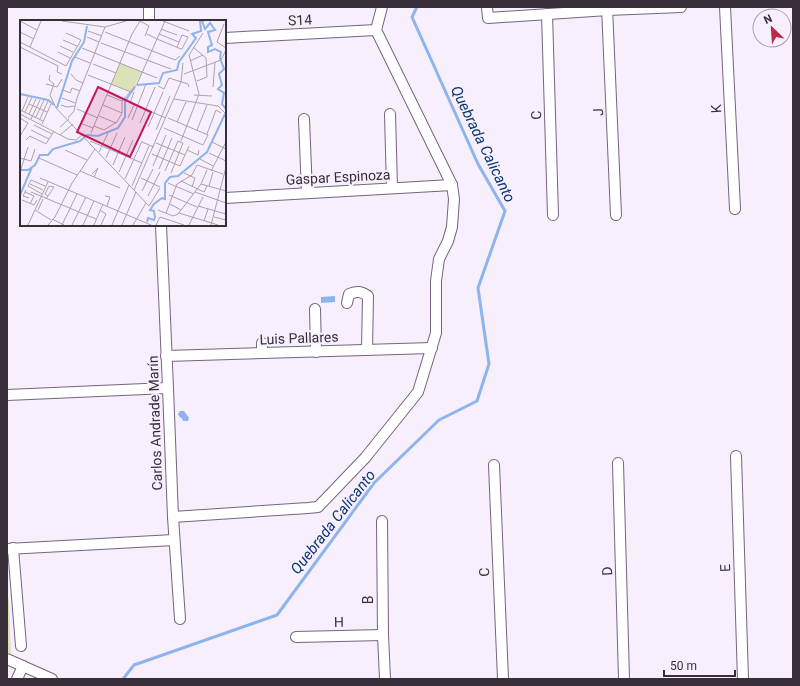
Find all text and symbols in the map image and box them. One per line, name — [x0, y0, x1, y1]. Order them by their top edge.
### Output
north arrow — [752, 8, 792, 48]
street label: S14 — [288, 11, 313, 29]
text: N — [762, 12, 774, 27]
inset map — [20, 20, 226, 226]
water label: Quebrada Calicanto — [447, 83, 519, 205]
street label: K — [708, 104, 724, 114]
street label: J — [590, 108, 606, 116]
street label: C — [528, 110, 544, 120]
street label: Gaspar Espinoza — [285, 166, 391, 188]
street label: Luis Pallares — [259, 329, 339, 347]
street label: Carlos Andrade Marín — [145, 355, 165, 491]
water label: Quebrada Calicanto — [287, 466, 379, 578]
street label: E — [717, 564, 733, 572]
street label: D — [599, 566, 615, 576]
street label: C — [476, 567, 492, 577]
street label: B — [360, 596, 376, 604]
street label: H — [334, 614, 344, 630]
scale bar — [664, 652, 735, 678]
text: 50 m — [670, 659, 697, 673]

